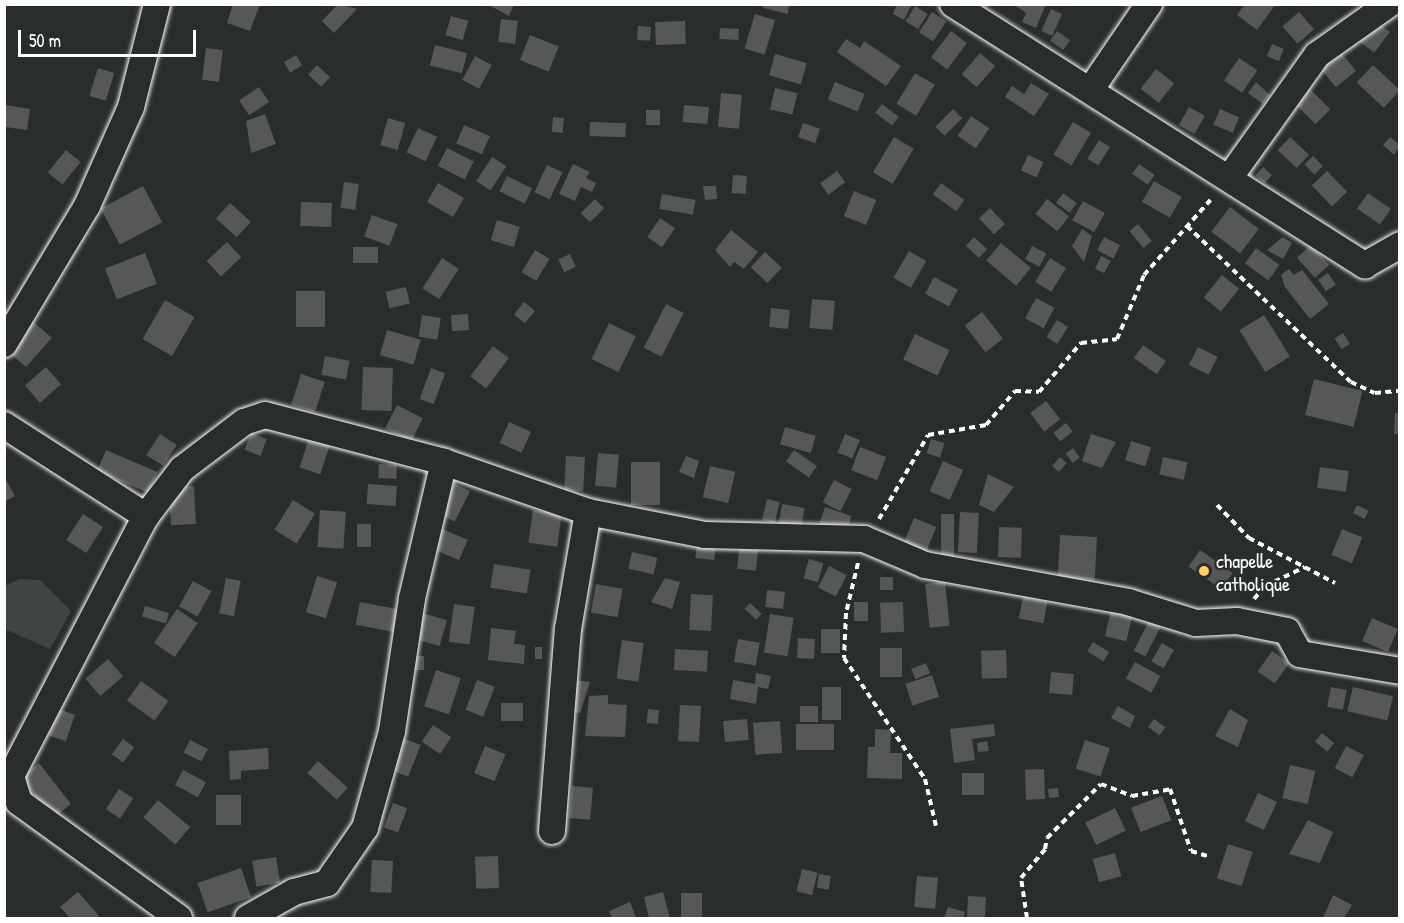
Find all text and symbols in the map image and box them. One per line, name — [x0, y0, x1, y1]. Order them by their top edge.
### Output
scale bar — [21, 18, 200, 56]
text: 50 m — [29, 28, 61, 53]
place label: chapelle catholique — [1216, 548, 1290, 595]
marker: chapelle catholique — [1197, 564, 1211, 578]

